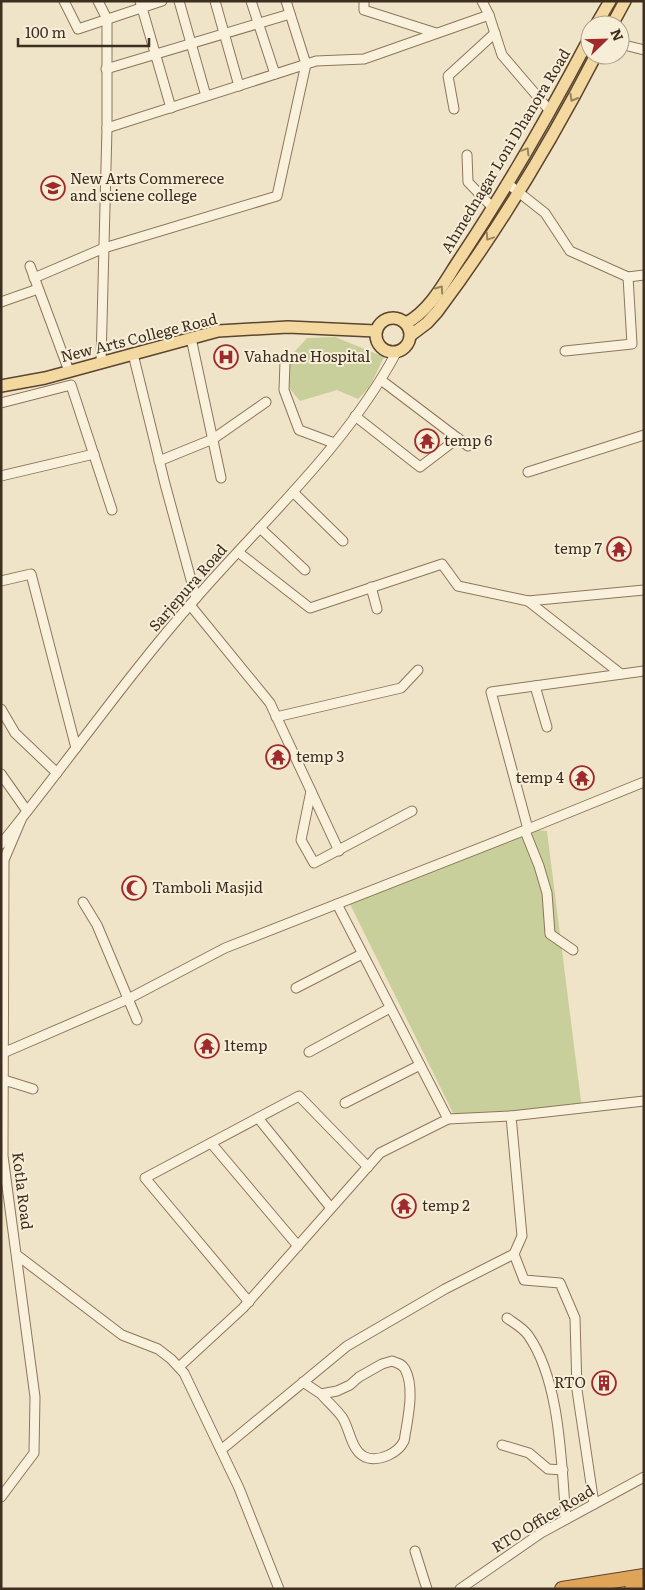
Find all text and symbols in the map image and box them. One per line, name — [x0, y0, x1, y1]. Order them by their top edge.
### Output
scale bar — [18, 15, 149, 47]
north arrow — [580, 15, 630, 65]
text: 100 m — [25, 20, 66, 43]
text: N — [606, 25, 629, 44]
street label: Ahmednagar Loni Dhanora Road — [434, 44, 575, 257]
one-way arrow — [569, 93, 579, 102]
one-way arrow — [520, 148, 530, 157]
place label: New Arts Commerece and sciene college — [70, 166, 224, 206]
school or university icon: New Arts Commerece and sciene college — [40, 175, 66, 201]
one-way arrow — [486, 231, 495, 241]
one-way arrow — [434, 285, 443, 294]
street label: New Arts College Road — [58, 306, 219, 367]
hospital icon: Vahadne Hospital — [213, 344, 239, 370]
place label: Vahadne Hospital — [244, 344, 370, 367]
temple icon: temp 6 — [414, 428, 440, 454]
place label: temp 6 — [444, 428, 492, 451]
place label: temp 7 — [554, 536, 602, 559]
temple icon: temp 7 — [606, 536, 632, 562]
street label: Sarjepura Road — [142, 538, 231, 636]
temple icon: temp 3 — [265, 744, 291, 770]
place label: temp 3 — [296, 744, 344, 767]
place label: temp 4 — [515, 765, 564, 788]
temple icon: temp 4 — [569, 765, 595, 791]
mosque icon: Tamboli Masjid — [121, 875, 147, 901]
place label: Tamboli Masjid — [152, 875, 263, 898]
temple icon: 1temp — [194, 1033, 220, 1059]
place label: 1temp — [224, 1033, 267, 1056]
street label: Kotla Road — [7, 1151, 40, 1231]
temple icon: temp 2 — [391, 1193, 417, 1219]
place label: temp 2 — [422, 1193, 470, 1216]
place label: RTO — [554, 1370, 586, 1393]
building icon: RTO — [591, 1370, 617, 1396]
street label: RTO Office Road — [487, 1478, 598, 1557]

